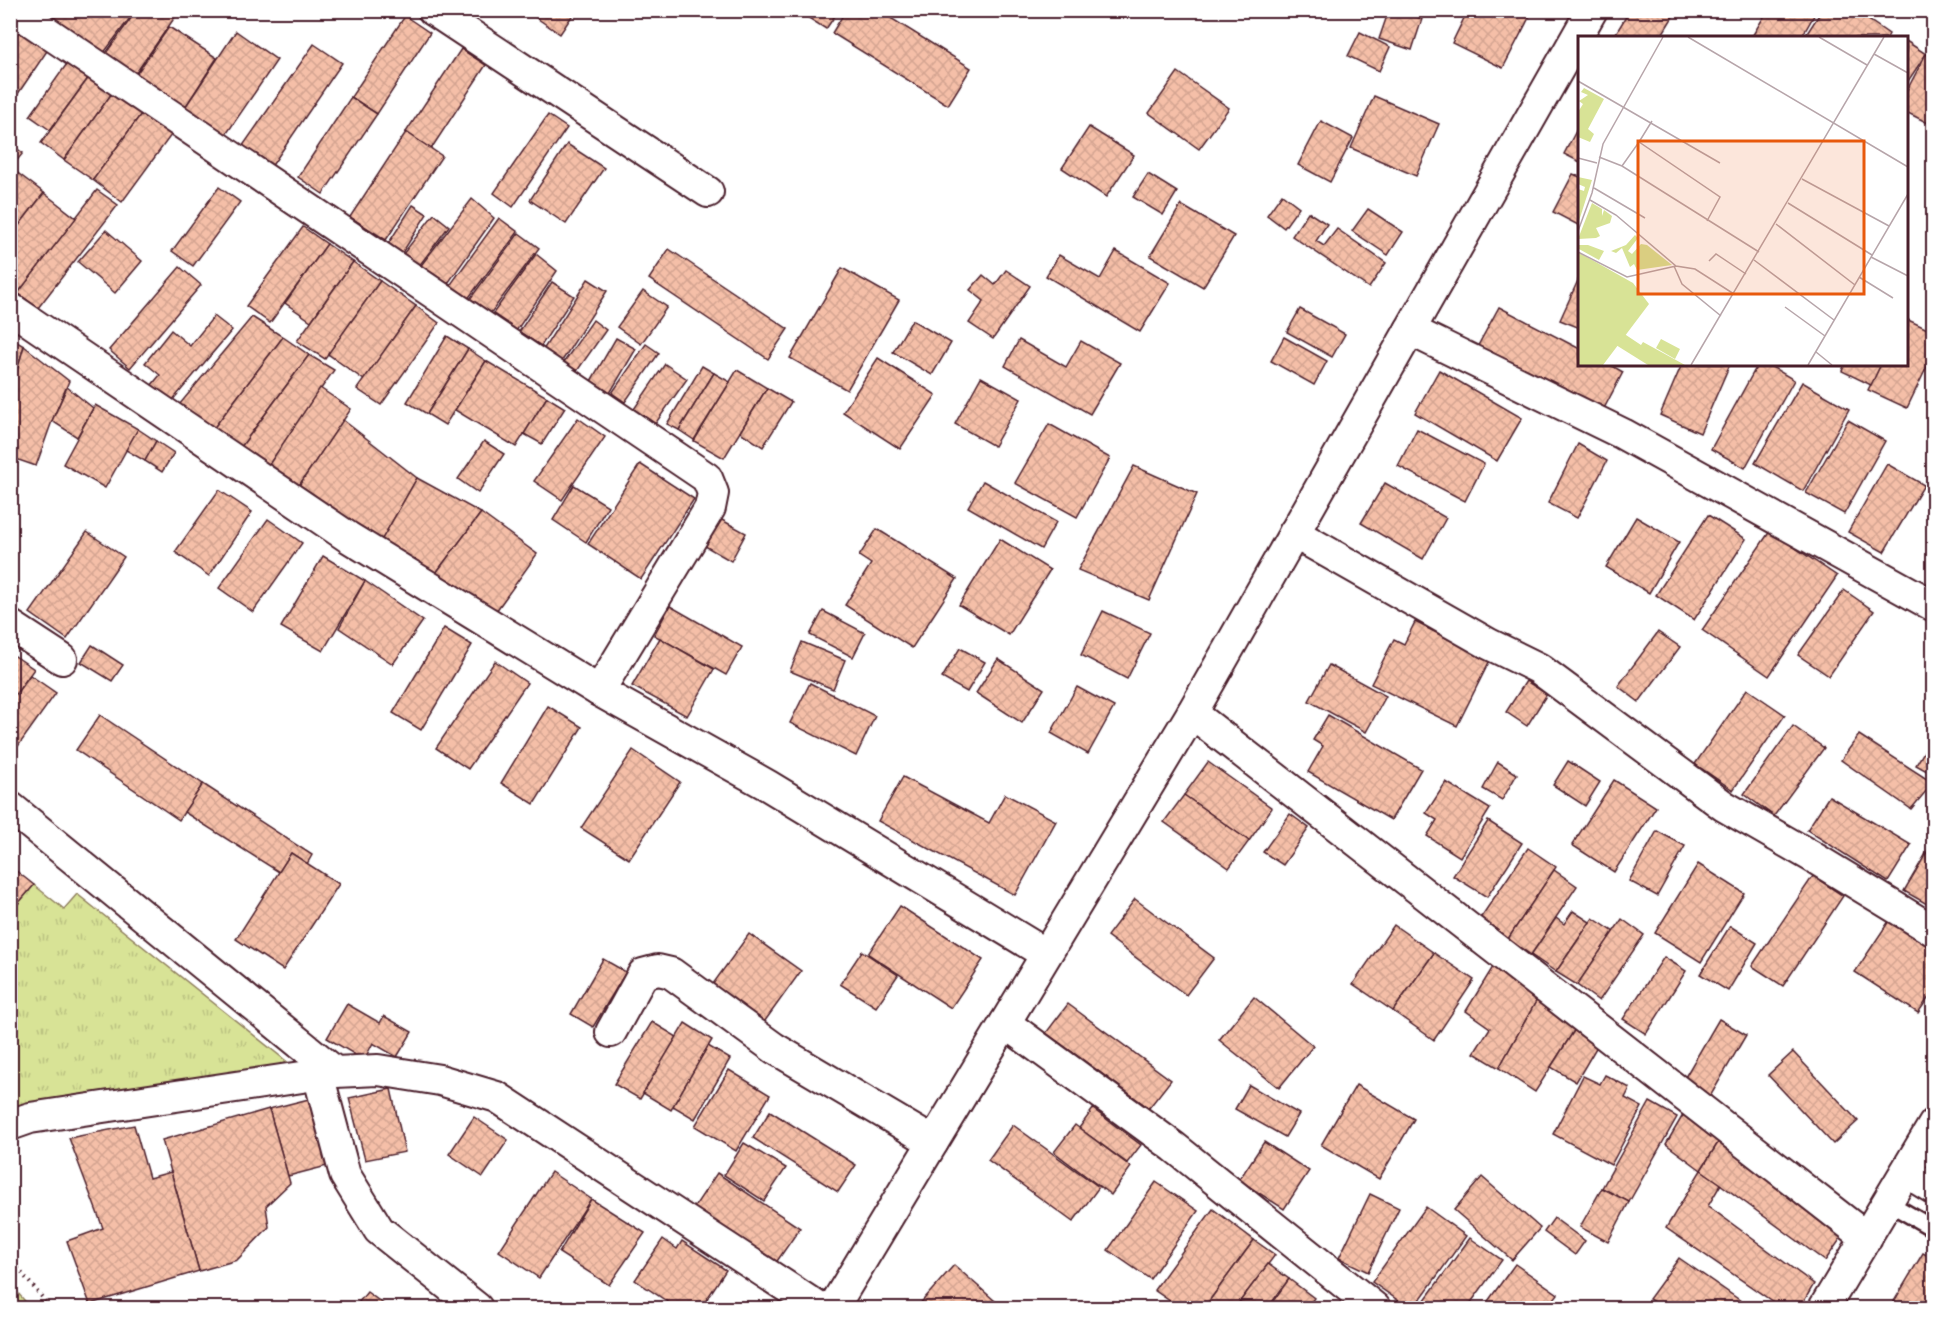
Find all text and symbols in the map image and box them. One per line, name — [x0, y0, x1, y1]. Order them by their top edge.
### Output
inset map — [1578, 36, 1908, 366]

